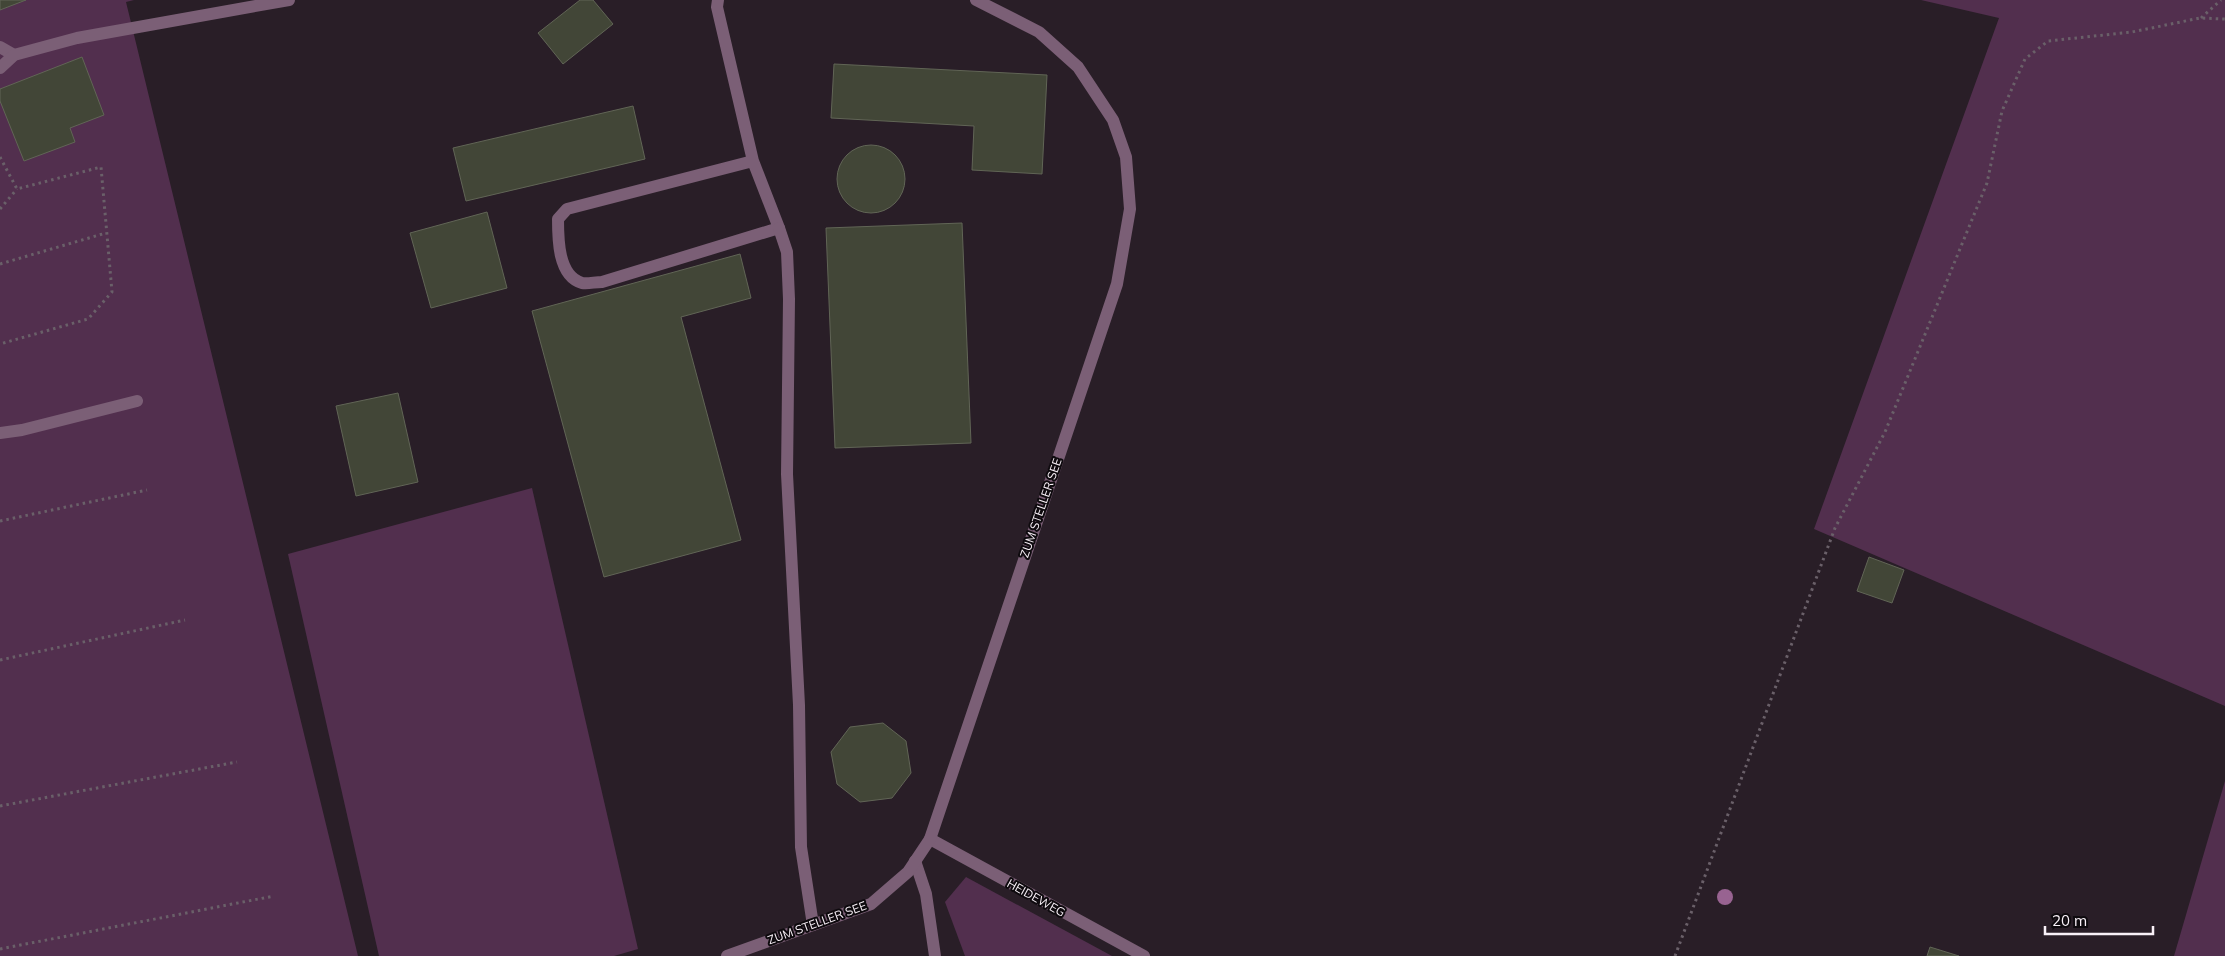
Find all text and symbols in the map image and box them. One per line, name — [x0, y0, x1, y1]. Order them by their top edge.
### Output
street label: ZUM STELLER SEE — [1016, 456, 1065, 559]
street label: HEIDEWEG — [1004, 875, 1068, 920]
street label: ZUM STELLER SEE — [765, 898, 868, 947]
scale bar — [2045, 904, 2152, 936]
text: 20 m — [2052, 911, 2087, 930]

